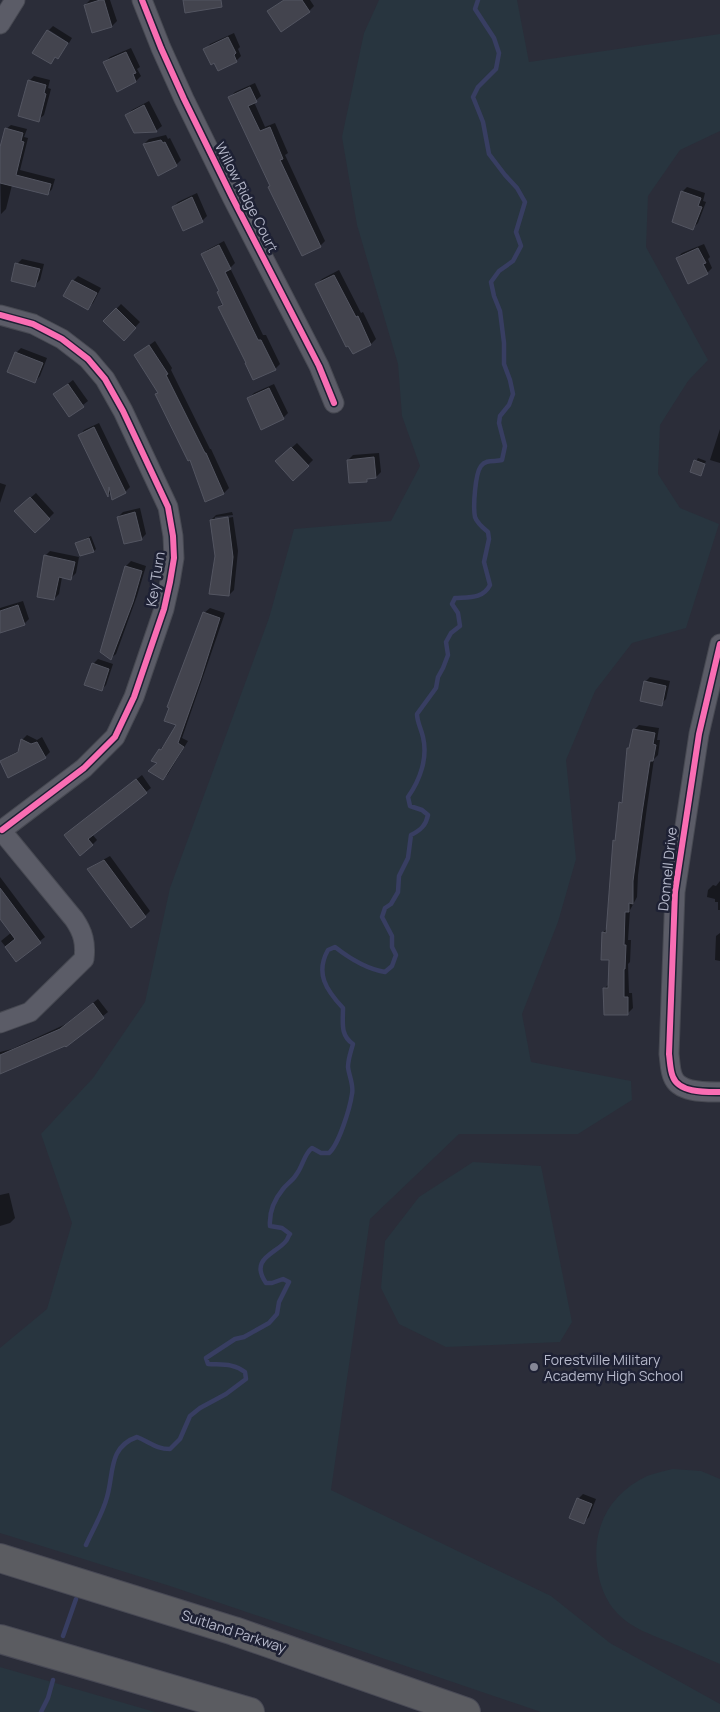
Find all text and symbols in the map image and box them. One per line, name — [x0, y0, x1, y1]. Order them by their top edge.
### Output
street label: Willow Ridge Court — [211, 139, 283, 256]
street label: Key Turn — [141, 550, 169, 608]
street label: Donnell Drive — [653, 826, 681, 912]
place label: Forestville Military Academy High School — [544, 1350, 683, 1385]
marker: Forestville Military Academy High School — [528, 1361, 540, 1373]
street label: Suitland Parkway — [179, 1605, 289, 1657]

